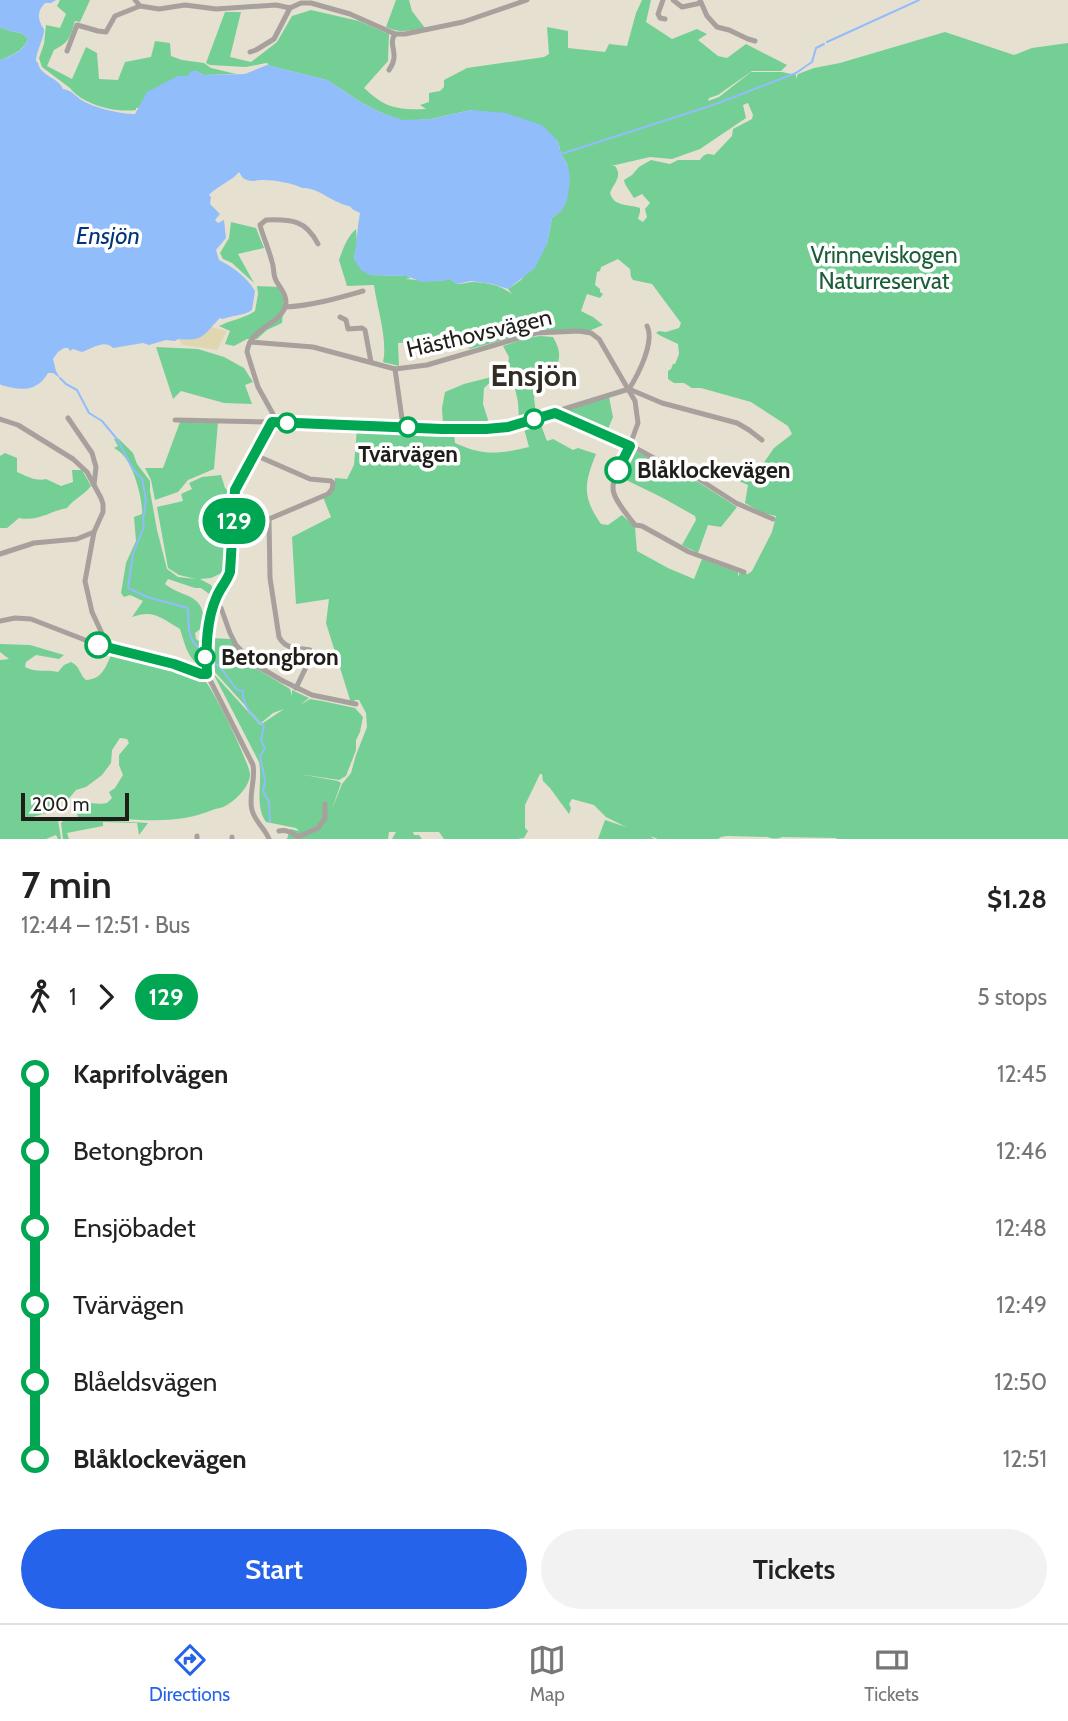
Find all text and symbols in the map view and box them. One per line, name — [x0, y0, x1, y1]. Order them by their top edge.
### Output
water label: Ensjön — [76, 221, 140, 250]
park label: Vrinneviskogen Naturreservat — [811, 241, 958, 295]
street label: Hästhovsvägen — [404, 303, 554, 363]
district label: Ensjön — [490, 357, 578, 394]
unlabelled marker — [524, 409, 544, 429]
unlabelled marker — [277, 413, 297, 433]
marker: Tvärvägen — [398, 417, 418, 437]
place label: Tvärvägen — [358, 440, 458, 468]
place label: Blåklockevägen — [637, 456, 791, 484]
marker: Blåklockevägen — [605, 457, 631, 483]
line badge: 129 — [194, 498, 274, 544]
text: 129 — [216, 506, 252, 535]
unlabelled marker — [85, 632, 111, 658]
place label: Betongbron — [221, 643, 339, 671]
marker: Betongbron — [195, 647, 215, 667]
scale bar — [21, 790, 130, 822]
text: 200 m — [32, 793, 89, 816]
text: 7 min — [21, 861, 112, 908]
text: $1.28 — [987, 883, 1047, 915]
text: 12:44 – 12:51 · Bus — [21, 911, 190, 939]
icon: walk — [21, 978, 59, 1016]
icon: forward — [87, 978, 125, 1016]
text: 129 — [149, 982, 184, 1011]
text: 1 — [69, 983, 77, 1011]
text: 5 stops — [977, 983, 1047, 1011]
text: Kaprifolvägen — [73, 1058, 228, 1090]
text: 12:45 — [997, 1060, 1047, 1088]
text: Betongbron — [73, 1135, 203, 1167]
text: 12:46 — [996, 1137, 1047, 1165]
text: Ensjöbadet — [73, 1212, 196, 1244]
text: 12:48 — [995, 1214, 1047, 1242]
text: Tvärvägen — [73, 1289, 184, 1321]
text: 12:49 — [996, 1291, 1047, 1319]
text: Blåeldsvägen — [73, 1366, 217, 1398]
text: 12:50 — [994, 1368, 1047, 1396]
text: Blåklockevägen — [73, 1443, 247, 1475]
text: 12:51 — [1003, 1445, 1047, 1473]
button: Start — [21, 1529, 527, 1609]
button: Tickets — [541, 1529, 1047, 1609]
tab: Directions — [149, 1641, 230, 1706]
tab: Map — [528, 1641, 566, 1706]
tab: Tickets — [864, 1641, 919, 1706]

